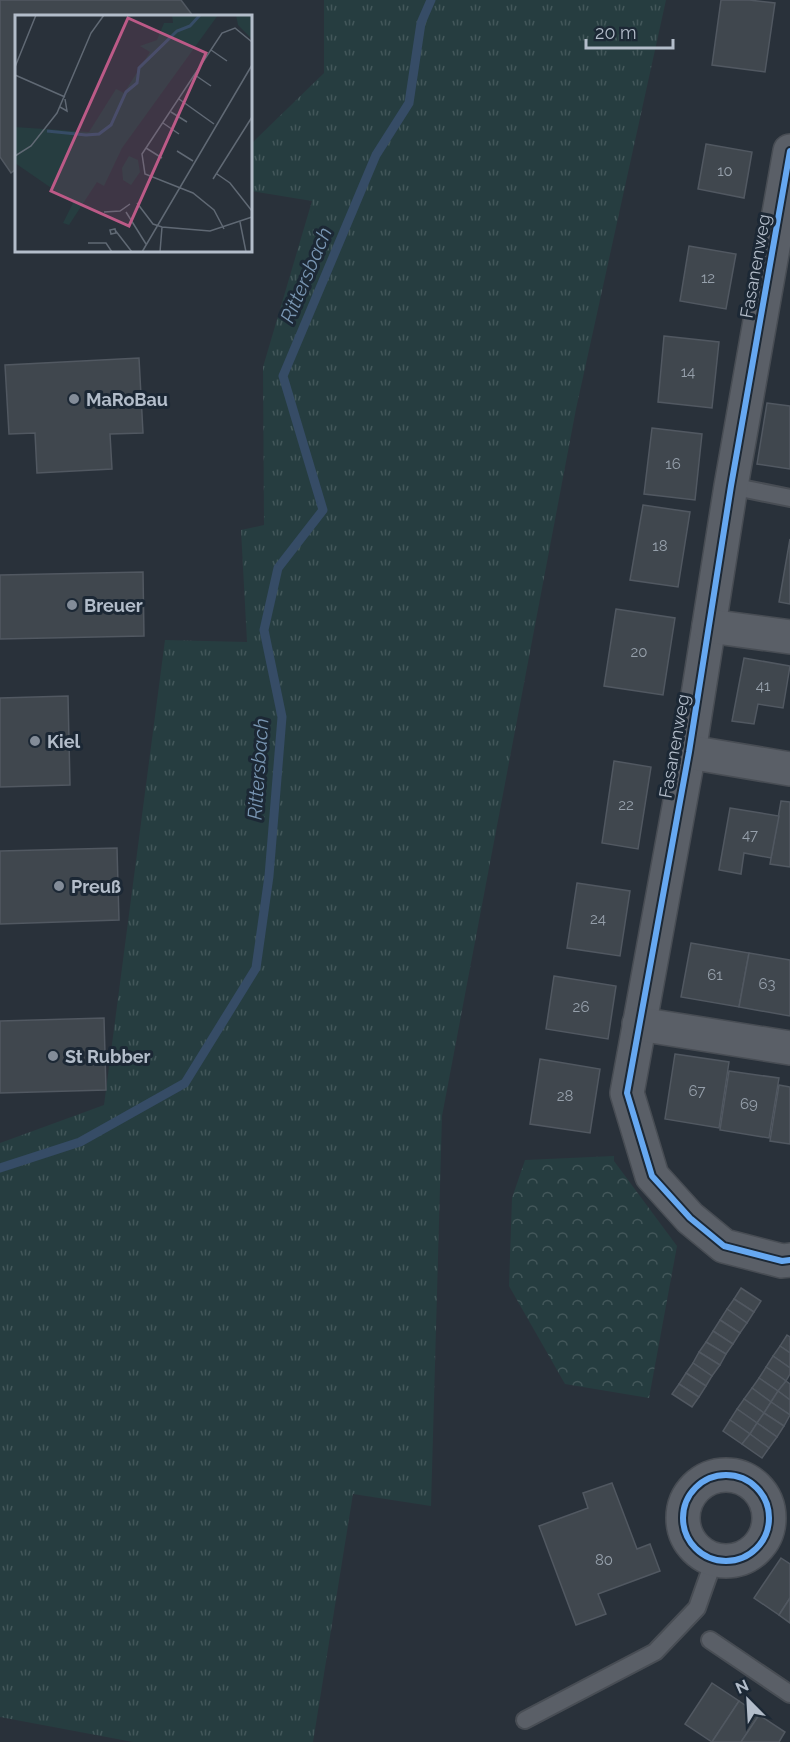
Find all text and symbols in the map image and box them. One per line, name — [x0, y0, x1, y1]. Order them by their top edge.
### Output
scale bar — [586, 12, 673, 50]
inset map — [15, 15, 252, 252]
text: 20 m — [595, 22, 637, 43]
house number: 10 — [717, 162, 733, 180]
street label: Fasanenweg — [736, 212, 774, 320]
water label: Rittersbach — [275, 223, 337, 327]
house number: 12 — [701, 269, 715, 287]
house number: 14 — [681, 363, 695, 381]
place label: MaRoBau — [86, 389, 168, 410]
marker: MaRoBau — [67, 392, 81, 406]
house number: 16 — [665, 455, 681, 473]
house number: 18 — [652, 537, 668, 555]
place label: Breuer — [84, 595, 143, 616]
marker: Breuer — [65, 598, 79, 612]
house number: 20 — [631, 643, 648, 661]
house number: 41 — [756, 677, 771, 695]
street label: Fasanenweg — [655, 692, 693, 800]
water label: Rittersbach — [242, 717, 274, 821]
place label: Kiel — [47, 731, 80, 752]
marker: Kiel — [28, 734, 42, 748]
house number: 22 — [618, 796, 634, 814]
house number: 47 — [742, 826, 758, 844]
place label: Preuß — [71, 876, 121, 897]
marker: Preuß — [52, 879, 66, 893]
house number: 24 — [590, 910, 606, 928]
house number: 61 — [707, 966, 723, 984]
house number: 63 — [758, 975, 776, 993]
house number: 26 — [573, 998, 589, 1016]
place label: St Rubber — [65, 1046, 151, 1067]
marker: St Rubber — [46, 1049, 60, 1063]
house number: 67 — [688, 1082, 706, 1100]
house number: 28 — [557, 1087, 573, 1105]
house number: 69 — [740, 1095, 758, 1113]
house number: 80 — [595, 1551, 613, 1569]
north arrow — [718, 1670, 778, 1730]
text: N — [733, 1676, 752, 1698]

